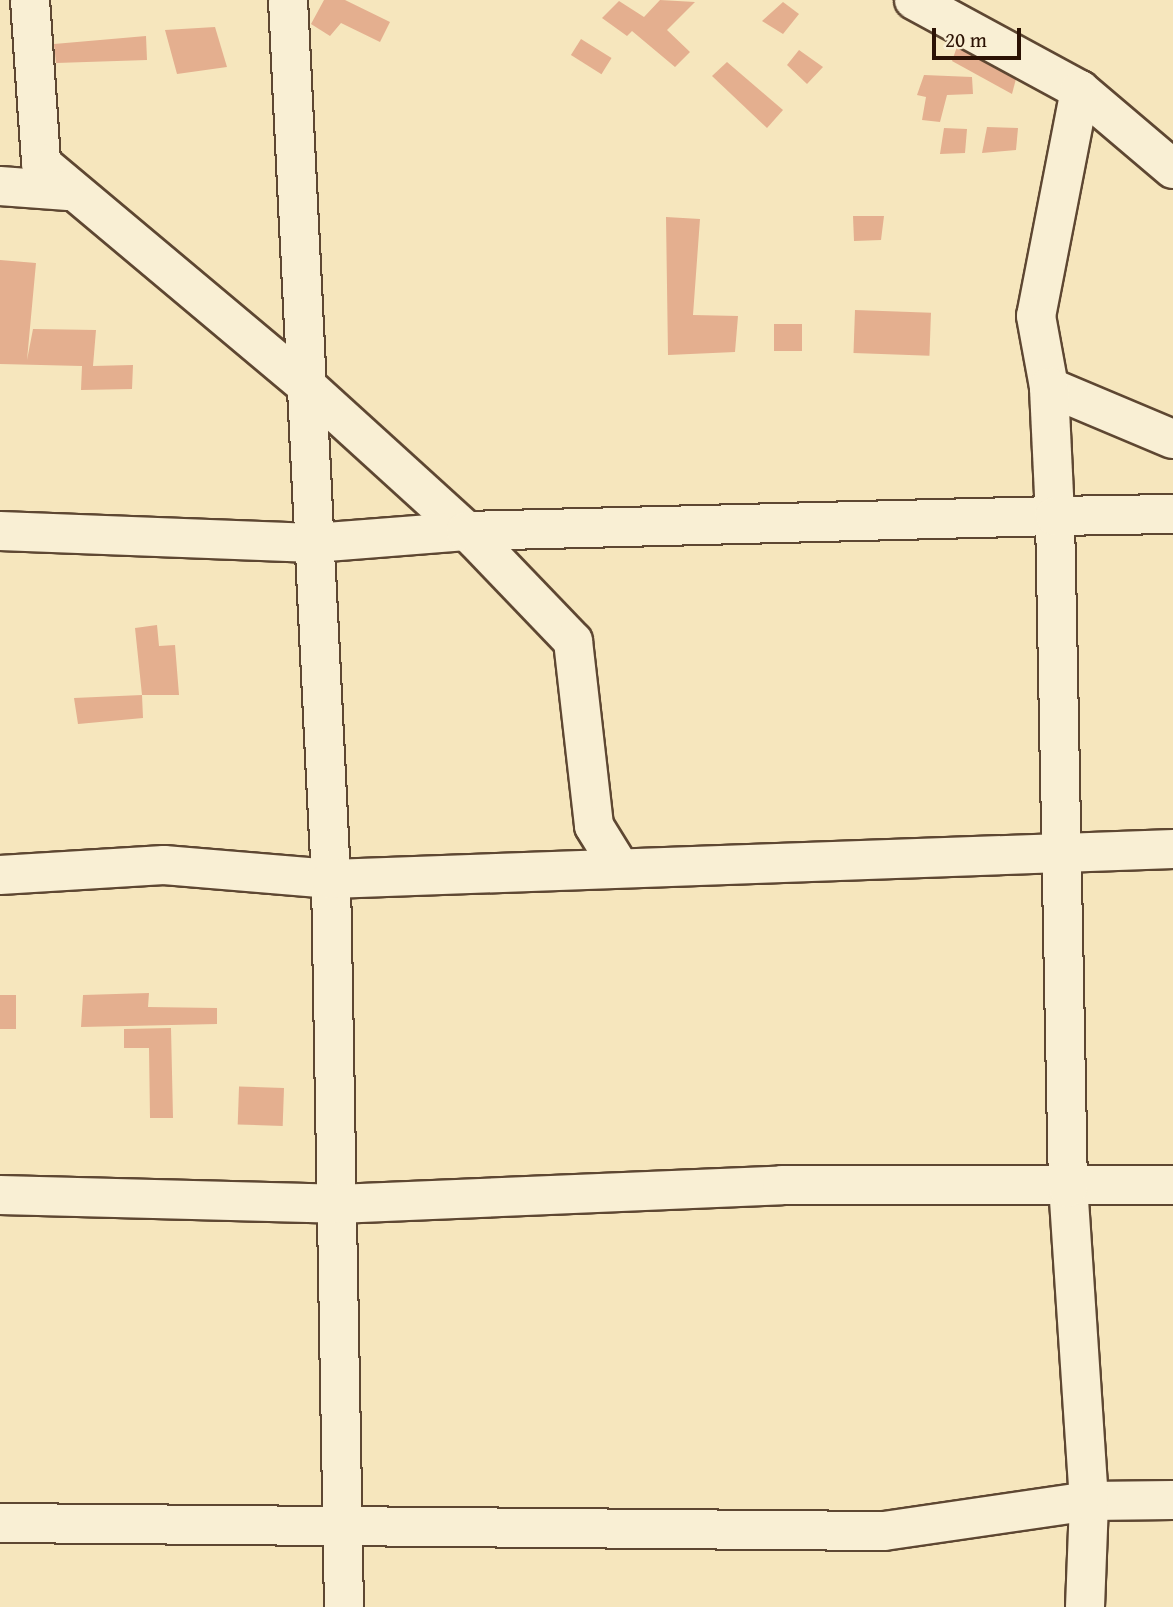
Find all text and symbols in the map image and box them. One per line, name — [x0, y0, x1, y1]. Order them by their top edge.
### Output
scale bar — [935, 14, 1024, 58]
text: 20 m — [945, 24, 987, 55]

